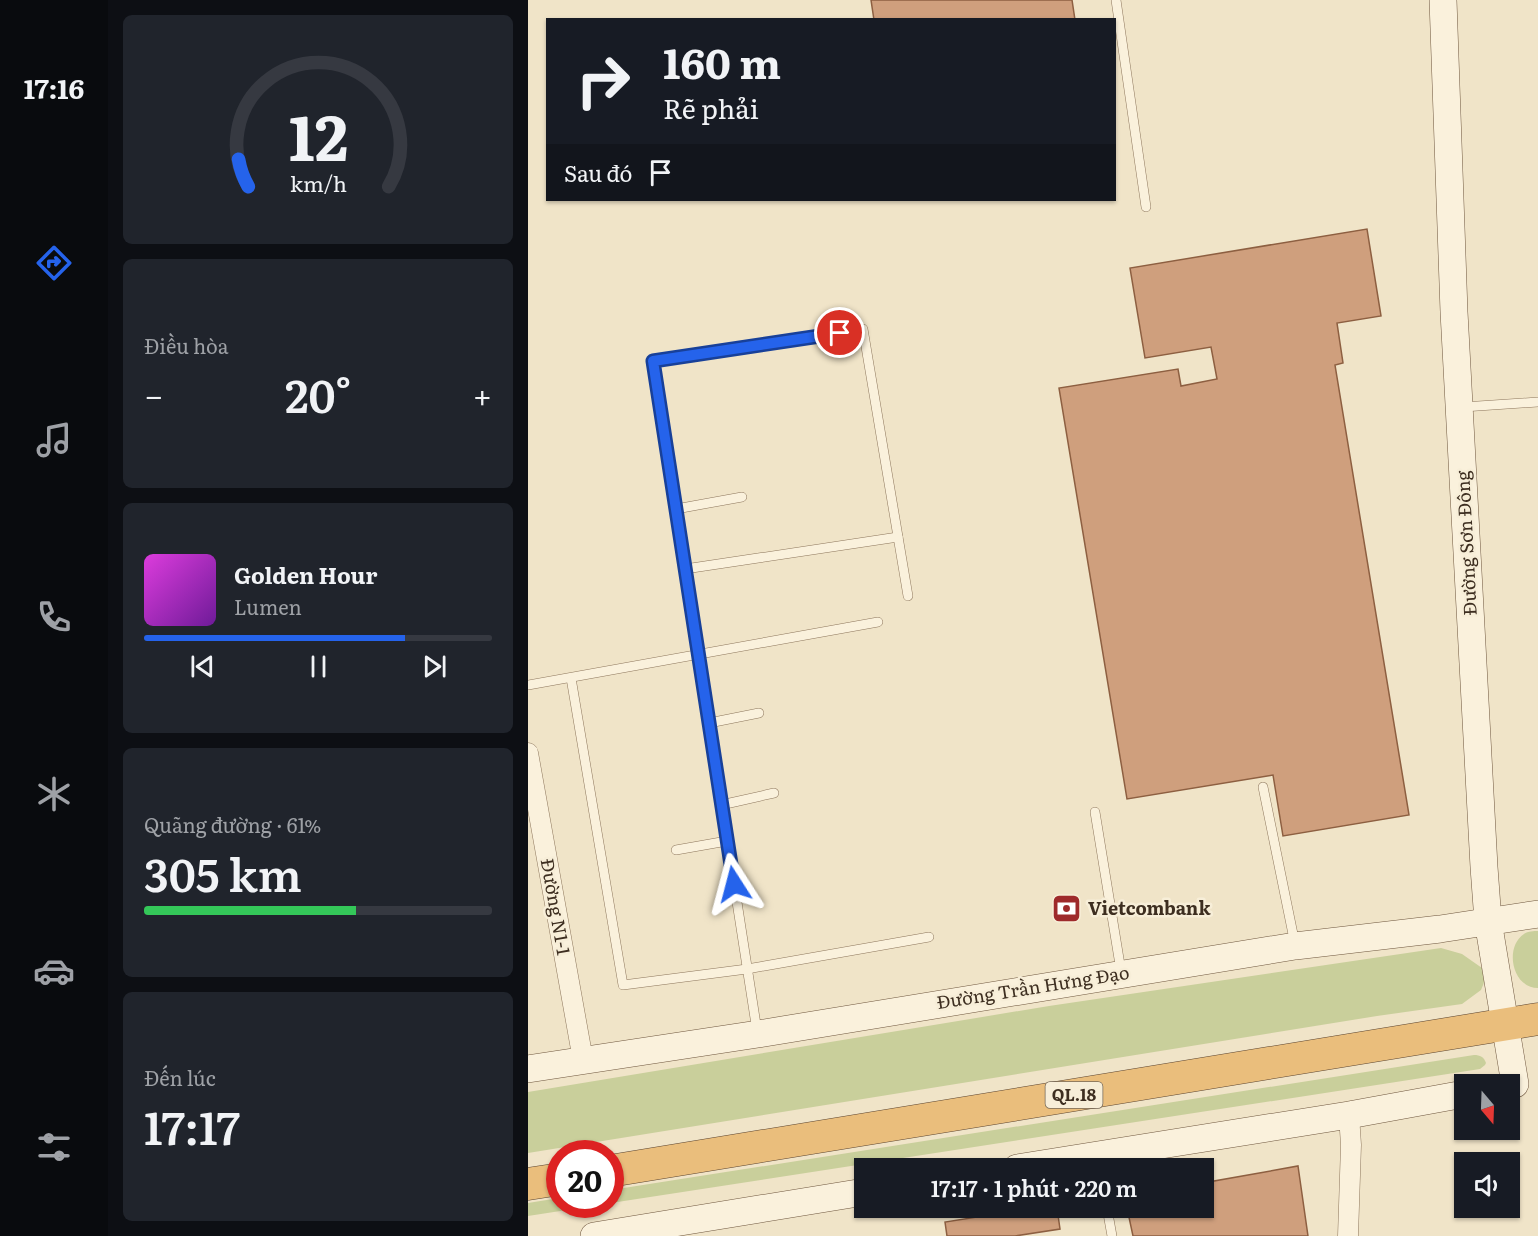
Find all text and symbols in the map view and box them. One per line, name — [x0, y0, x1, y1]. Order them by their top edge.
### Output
text: 160 m — [663, 30, 781, 92]
icon: right — [564, 42, 642, 120]
text: 17:16 — [24, 67, 84, 107]
text: Rẽ phải — [663, 87, 759, 127]
text: 12 — [288, 88, 348, 180]
text: Sau đó — [564, 156, 632, 189]
icon: arrive — [644, 156, 677, 189]
text: km/h — [289, 167, 347, 199]
icon: directions — [33, 242, 75, 284]
pin — [814, 307, 865, 358]
icon: arrive — [823, 316, 856, 349]
text: Điều hòa — [144, 330, 229, 360]
text: 20° — [285, 360, 351, 427]
text: − — [144, 369, 163, 418]
text: + — [473, 369, 492, 418]
icon: music — [33, 419, 75, 461]
street label: Đường Sơn Đông — [1448, 469, 1483, 616]
text: Golden Hour — [234, 558, 377, 591]
text: Lumen — [234, 591, 302, 621]
icon: phone — [33, 596, 75, 638]
icon: previous — [186, 650, 219, 683]
icon: pause — [302, 650, 335, 683]
icon: next — [418, 650, 451, 683]
icon: climate — [33, 773, 75, 815]
text: Quãng đường · 61% — [144, 809, 321, 839]
text: 305 km — [144, 839, 302, 906]
position arrow — [702, 852, 766, 916]
street label: Đường N1-1 — [535, 856, 578, 957]
bank icon: Vietcombank — [1051, 893, 1083, 925]
place label: Vietcombank — [1088, 894, 1211, 921]
icon: car — [33, 950, 75, 992]
street label: Đường Trần Hưng Đạo — [934, 958, 1131, 1015]
text: Đến lúc — [144, 1062, 216, 1092]
north arrow — [1454, 1074, 1520, 1140]
map controls — [1454, 1074, 1520, 1218]
road number: QL.18 — [1046, 1082, 1102, 1108]
text: 17:17 — [144, 1092, 240, 1159]
icon: filters — [33, 1126, 75, 1168]
speed limit sign: 20 — [546, 1140, 624, 1218]
button: sound — [1454, 1152, 1520, 1218]
text: 17:17 · 1 phút · 220 m — [931, 1171, 1137, 1204]

